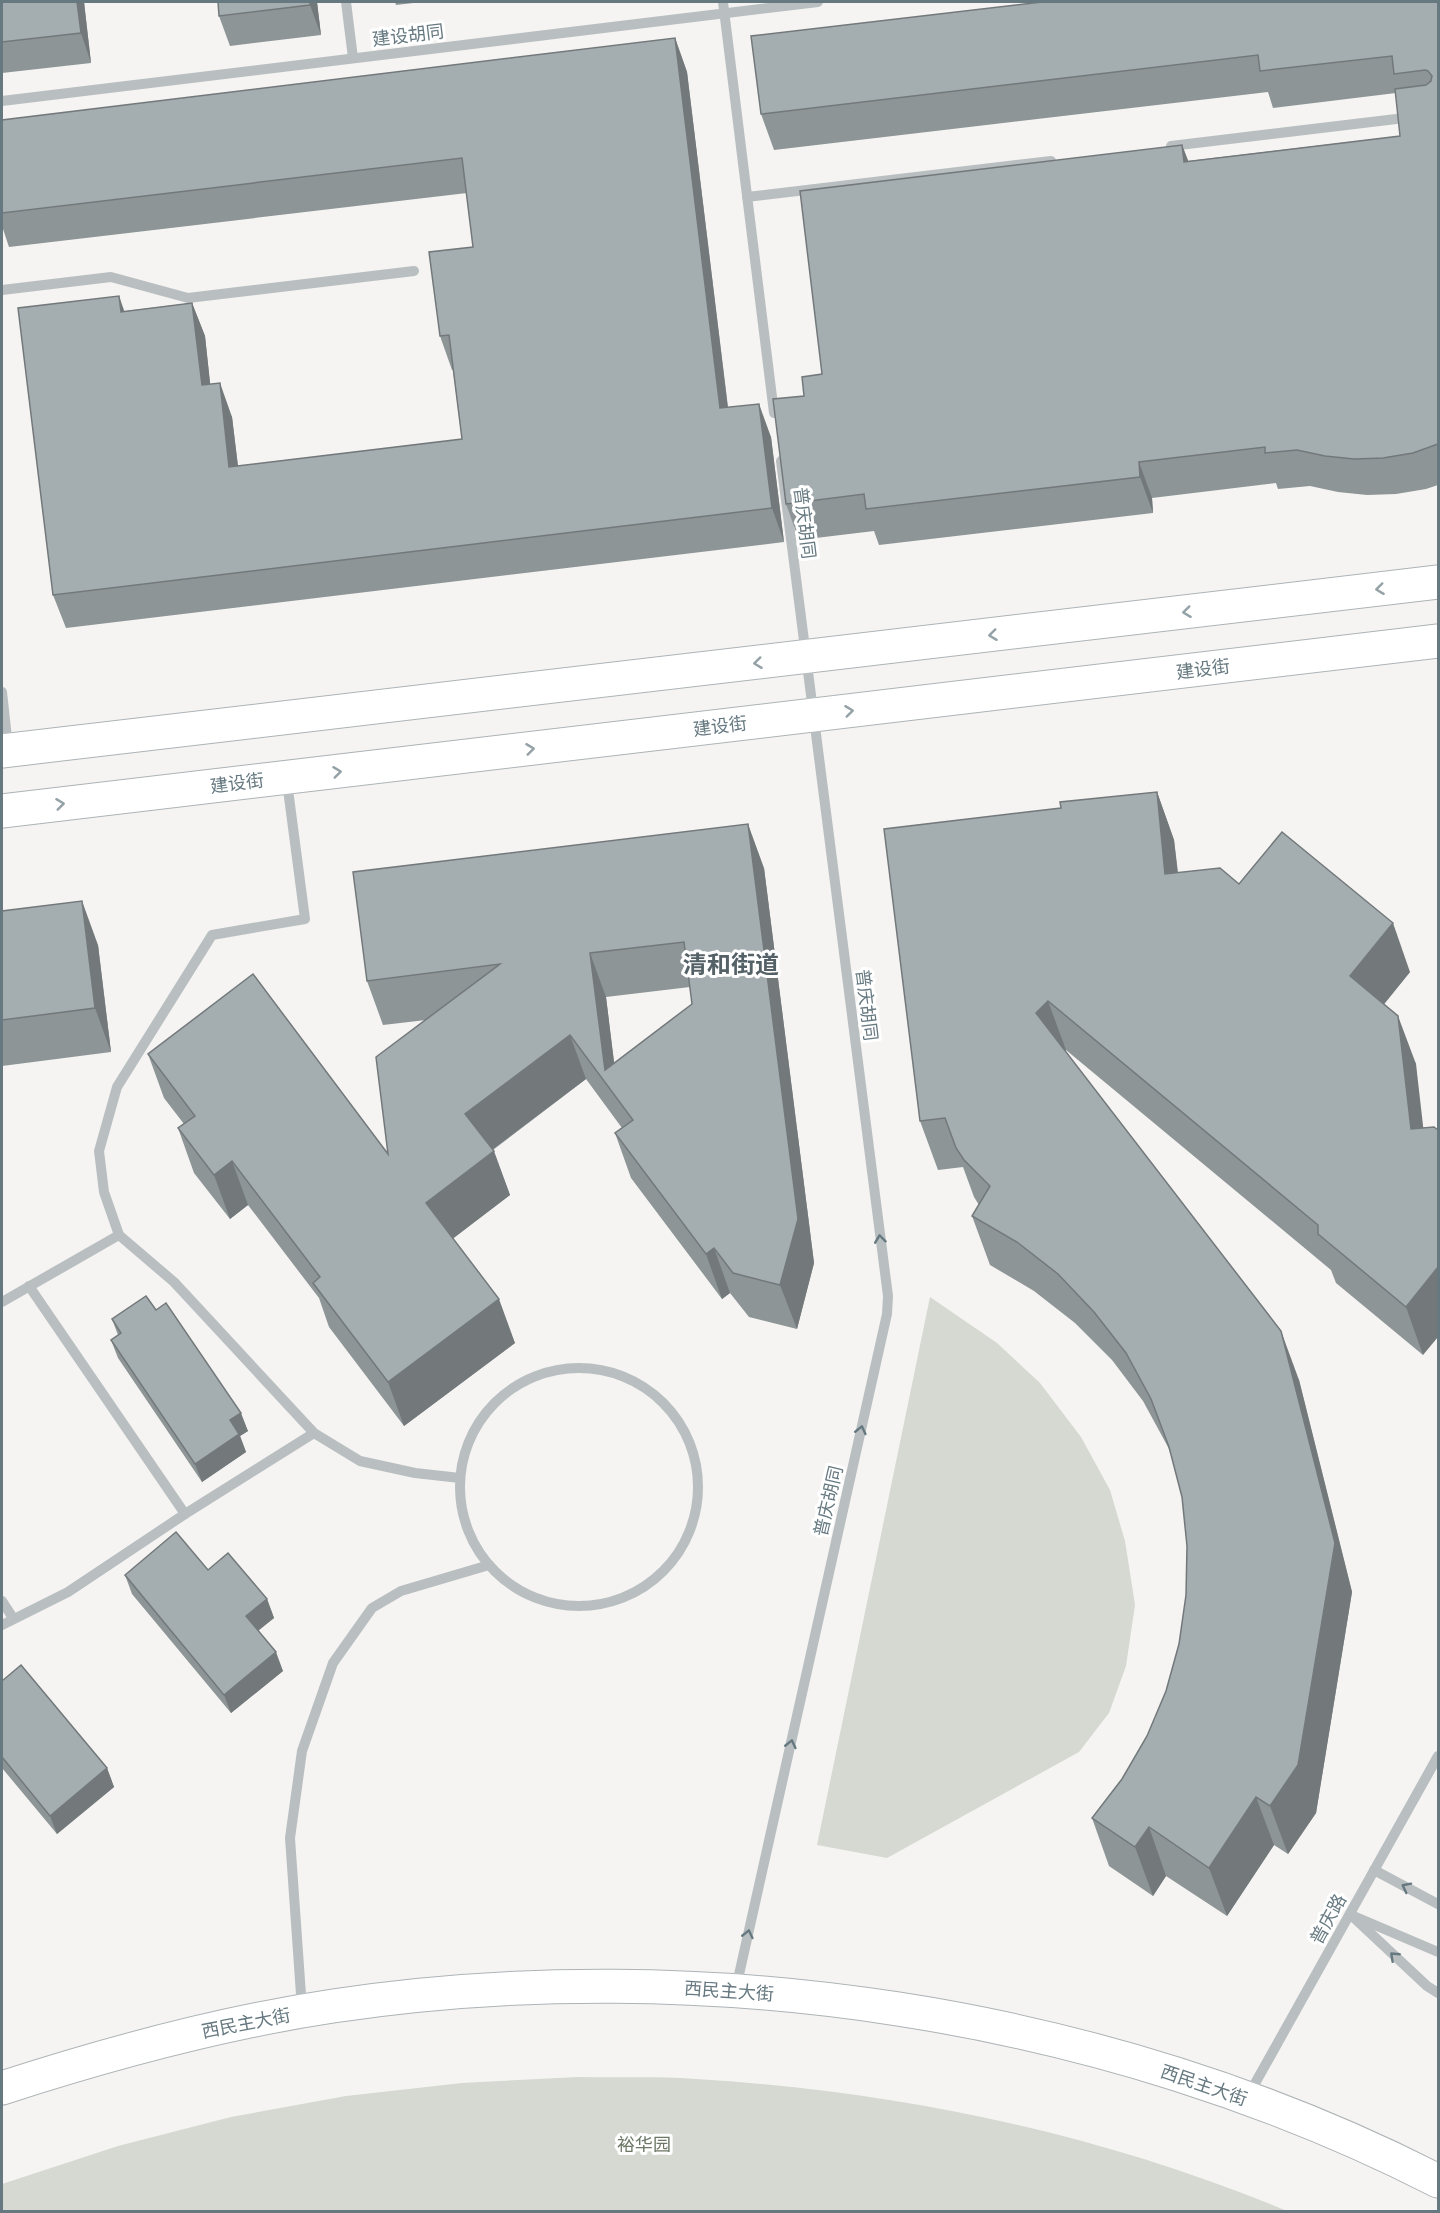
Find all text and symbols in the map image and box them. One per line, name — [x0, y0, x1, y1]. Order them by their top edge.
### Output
street label: 建设胡同 — [371, 20, 445, 50]
street label: 普庆胡同 — [790, 486, 820, 560]
one-way arrow — [1376, 583, 1385, 595]
one-way arrow — [1182, 605, 1191, 618]
one-way arrow — [988, 628, 998, 641]
street label: 建设街 — [1175, 655, 1231, 683]
one-way arrow — [753, 656, 762, 668]
one-way arrow — [845, 705, 854, 718]
street label: 建设街 — [692, 712, 748, 740]
one-way arrow — [526, 743, 535, 755]
one-way arrow — [332, 766, 341, 778]
street label: 建设街 — [209, 769, 265, 797]
one-way arrow — [55, 799, 64, 811]
district label: 清和街道 — [683, 950, 779, 978]
street label: 普庆胡同 — [852, 968, 882, 1042]
one-way arrow — [875, 1234, 887, 1243]
one-way arrow — [854, 1426, 867, 1436]
street label: 普庆胡同 — [810, 1464, 846, 1538]
one-way arrow — [783, 1739, 796, 1749]
one-way arrow — [1402, 1883, 1413, 1894]
street label: 普庆路 — [1306, 1890, 1350, 1948]
one-way arrow — [741, 1929, 754, 1939]
one-way arrow — [1391, 1952, 1402, 1963]
street label: 西民主大街 — [683, 1977, 775, 2005]
street label: 西民主大街 — [200, 2004, 292, 2042]
street label: 西民主大街 — [1158, 2060, 1250, 2110]
park label: 裕华园 — [617, 2134, 671, 2155]

